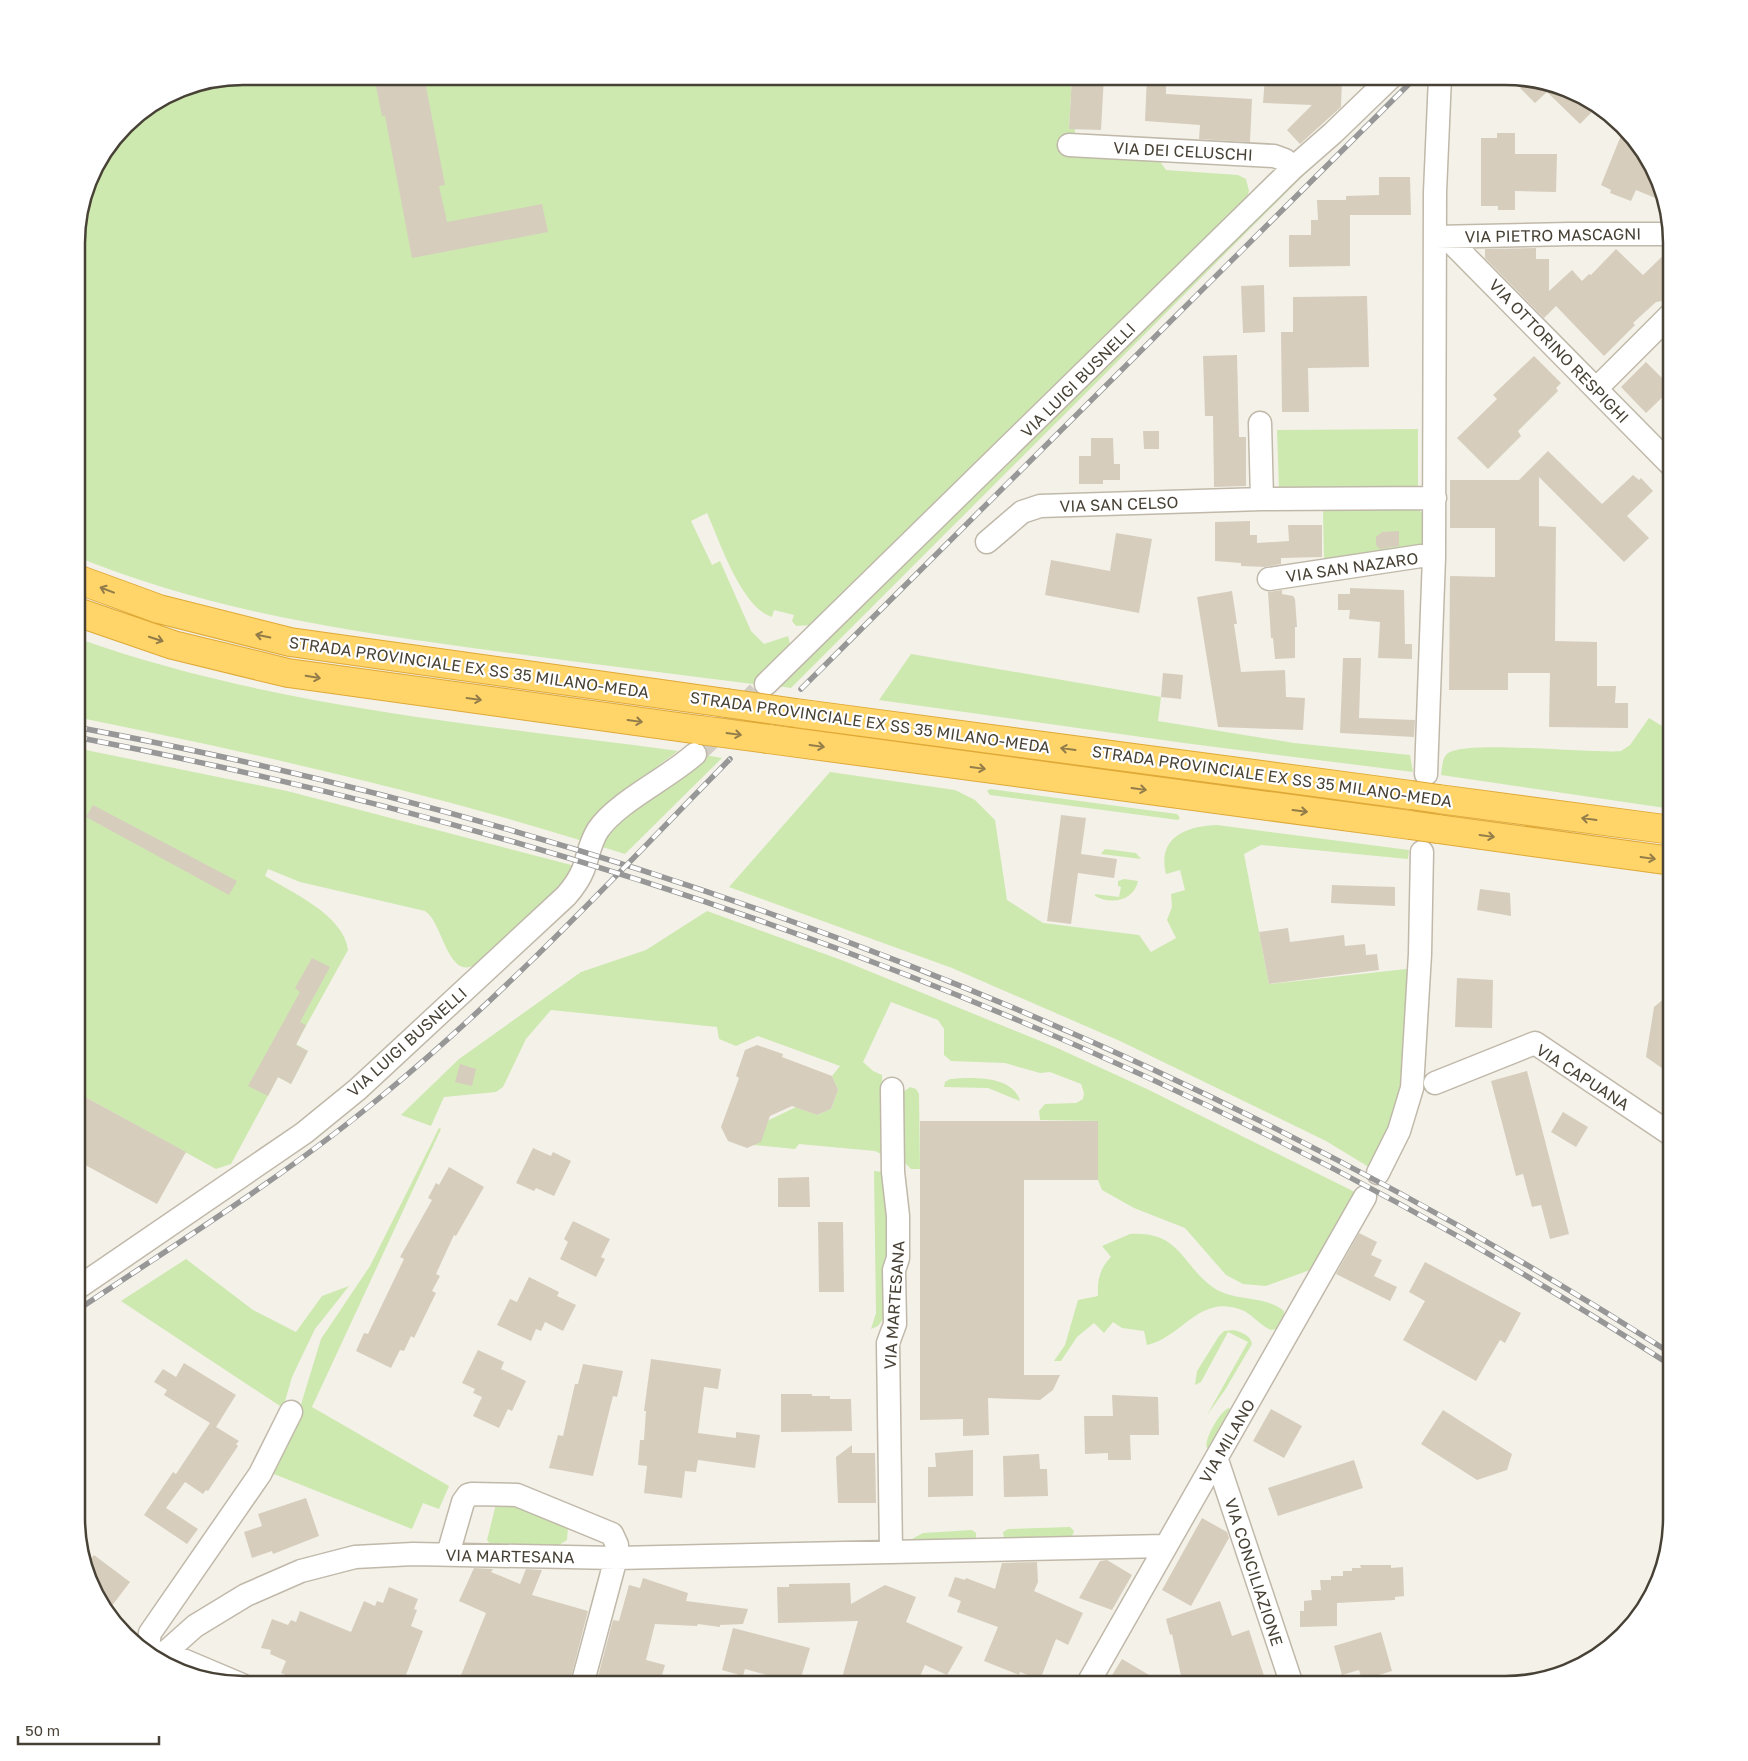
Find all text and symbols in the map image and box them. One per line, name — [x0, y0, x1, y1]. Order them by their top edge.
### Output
street label: VIA DEI CELUSCHI — [1113, 137, 1253, 165]
street label: VIA PIETRO MASCAGNI — [1465, 223, 1641, 247]
street label: VIA OTTORINO RESPIGHI — [1485, 275, 1633, 427]
street label: VIA LUIGI BUSNELLI — [1017, 319, 1139, 441]
street label: VIA SAN CELSO — [1059, 492, 1179, 516]
street label: VIA SAN NAZARO — [1285, 548, 1419, 586]
one-way arrow — [100, 585, 115, 595]
one-way arrow — [255, 631, 271, 641]
street label: STRADA PROVINCIALE EX SS 35 MILANO-MEDA — [288, 632, 651, 702]
one-way arrow — [147, 635, 163, 645]
one-way arrow — [305, 673, 321, 683]
street label: STRADA PROVINCIALE EX SS 35 MILANO-MEDA — [689, 687, 1052, 757]
one-way arrow — [466, 694, 482, 704]
one-way arrow — [627, 716, 643, 726]
one-way arrow — [726, 729, 742, 739]
one-way arrow — [808, 741, 824, 751]
street label: STRADA PROVINCIALE EX SS 35 MILANO-MEDA — [1091, 741, 1454, 811]
one-way arrow — [1060, 744, 1076, 754]
one-way arrow — [969, 763, 985, 773]
one-way arrow — [1130, 784, 1146, 794]
one-way arrow — [1292, 806, 1308, 816]
one-way arrow — [1581, 814, 1597, 824]
one-way arrow — [1478, 831, 1494, 841]
one-way arrow — [1639, 853, 1655, 863]
street label: VIA LUIGI BUSNELLI — [343, 983, 471, 1101]
street label: VIA CAPUANA — [1533, 1039, 1634, 1115]
street label: VIA MARTESANA — [880, 1240, 908, 1370]
street label: VIA MILANO — [1195, 1395, 1259, 1487]
street label: VIA CONCILIAZIONE — [1221, 1495, 1287, 1649]
street label: VIA MARTESANA — [445, 1545, 575, 1567]
scale bar — [18, 1714, 159, 1746]
text: 50 m — [25, 1721, 60, 1739]

